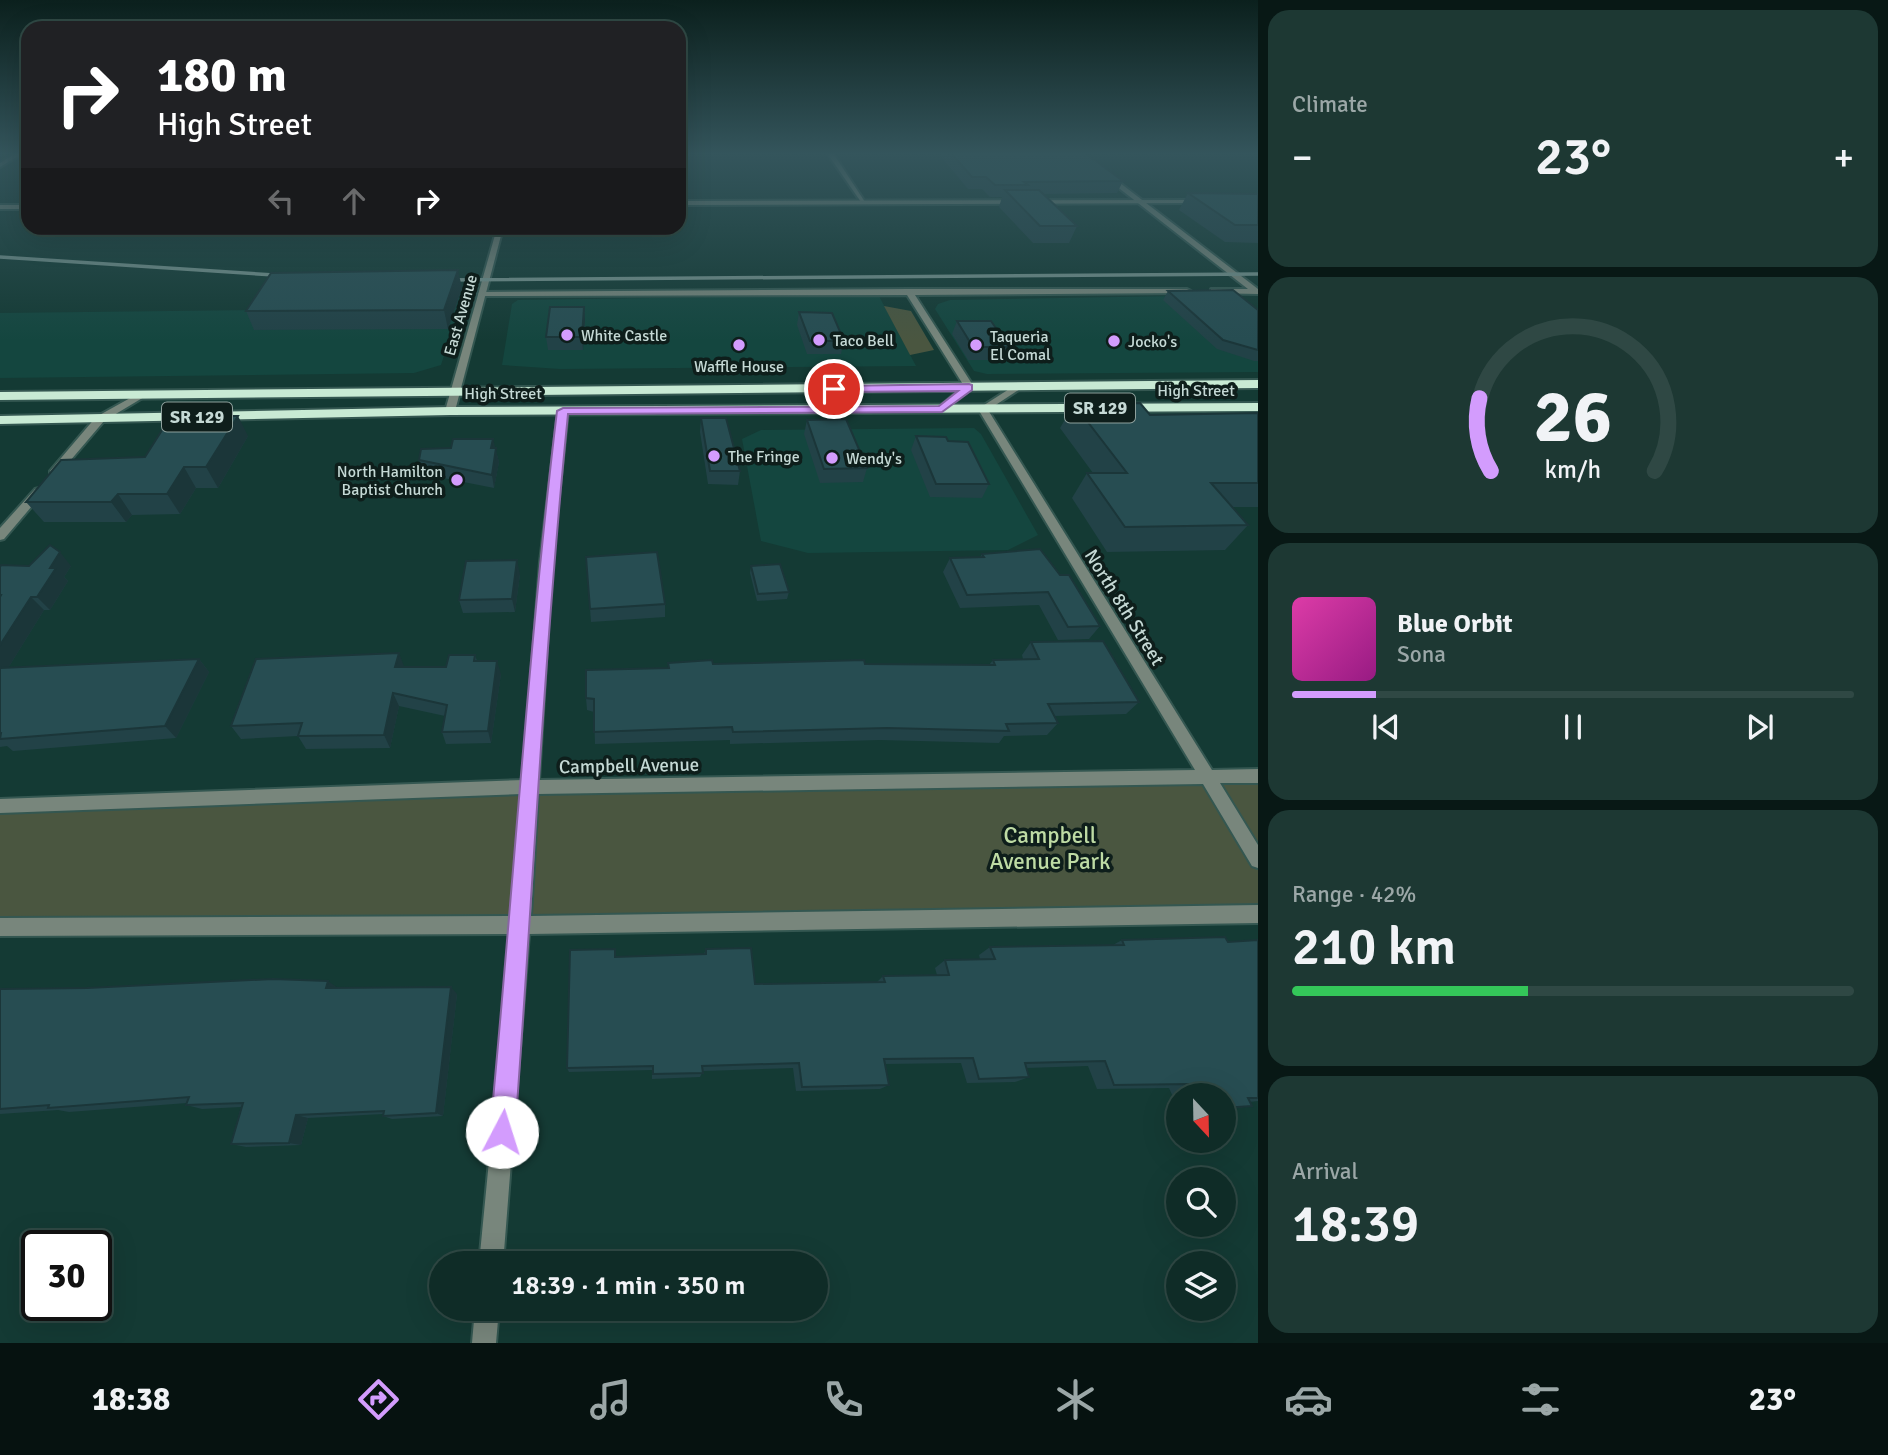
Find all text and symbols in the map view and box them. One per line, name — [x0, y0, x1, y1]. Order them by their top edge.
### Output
text: 180 m — [157, 45, 287, 105]
icon: right — [42, 49, 133, 140]
text: Climate — [1292, 90, 1368, 119]
text: High Street — [157, 105, 312, 144]
text: 23° — [1535, 125, 1611, 189]
text: − — [1292, 134, 1313, 181]
text: + — [1833, 134, 1854, 181]
icon: left — [262, 182, 300, 220]
icon: ahead — [335, 182, 373, 220]
icon: right — [408, 182, 446, 220]
street label: East Avenue — [440, 273, 482, 358]
place label: White Castle — [581, 326, 667, 346]
marker: White Castle — [559, 327, 575, 343]
place label: Taqueria El Comal — [990, 327, 1051, 365]
place label: Taco Bell — [833, 331, 894, 351]
marker: Taco Bell — [811, 332, 827, 348]
place label: Jocko's — [1128, 332, 1177, 352]
marker: Jocko's — [1106, 333, 1122, 349]
marker: Waffle House — [731, 337, 747, 353]
marker: Taqueria El Comal — [968, 337, 984, 353]
place label: Waffle House — [694, 357, 784, 377]
pin — [804, 359, 864, 419]
icon: arrive — [815, 370, 853, 408]
text: 26 — [1534, 373, 1612, 462]
street label: High Street — [1157, 381, 1235, 401]
street label: High Street — [464, 384, 542, 404]
road number: SR 129 — [1065, 394, 1135, 422]
road number: SR 129 — [162, 402, 232, 432]
place label: The Fringe — [728, 447, 800, 467]
marker: The Fringe — [706, 448, 722, 464]
place label: Wendy's — [846, 449, 902, 469]
marker: Wendy's — [824, 450, 840, 466]
text: km/h — [1545, 454, 1601, 485]
place label: North Hamilton Baptist Church — [337, 462, 443, 500]
marker: North Hamilton Baptist Church — [449, 472, 465, 488]
street label: North 8th Street — [1079, 545, 1170, 670]
text: Blue Orbit — [1397, 608, 1513, 640]
text: Sona — [1397, 640, 1446, 669]
icon: previous — [1367, 708, 1405, 746]
icon: pause — [1554, 708, 1592, 746]
icon: next — [1741, 708, 1779, 746]
street label: Campbell Avenue — [559, 753, 699, 779]
park label: Campbell Avenue Park — [989, 821, 1111, 876]
text: Range · 42% — [1292, 880, 1416, 909]
text: 210 km — [1292, 915, 1456, 979]
north arrow — [1166, 1083, 1236, 1153]
map controls — [1166, 1083, 1236, 1321]
position arrow — [465, 1095, 539, 1169]
text: Arrival — [1292, 1157, 1358, 1186]
button: search — [1166, 1167, 1236, 1237]
text: 18:39 — [1292, 1192, 1419, 1256]
speed limit sign: 30 — [21, 1230, 112, 1321]
button: layers — [1166, 1251, 1236, 1321]
text: 18:39 · 1 min · 350 m — [512, 1270, 745, 1302]
icon: directions — [354, 1375, 403, 1424]
icon: music — [586, 1375, 635, 1424]
icon: phone — [819, 1375, 868, 1424]
icon: climate — [1051, 1375, 1100, 1424]
icon: car — [1284, 1375, 1333, 1424]
icon: filters — [1516, 1375, 1565, 1424]
text: 18:38 — [92, 1380, 170, 1419]
text: 23° — [1749, 1380, 1796, 1419]

